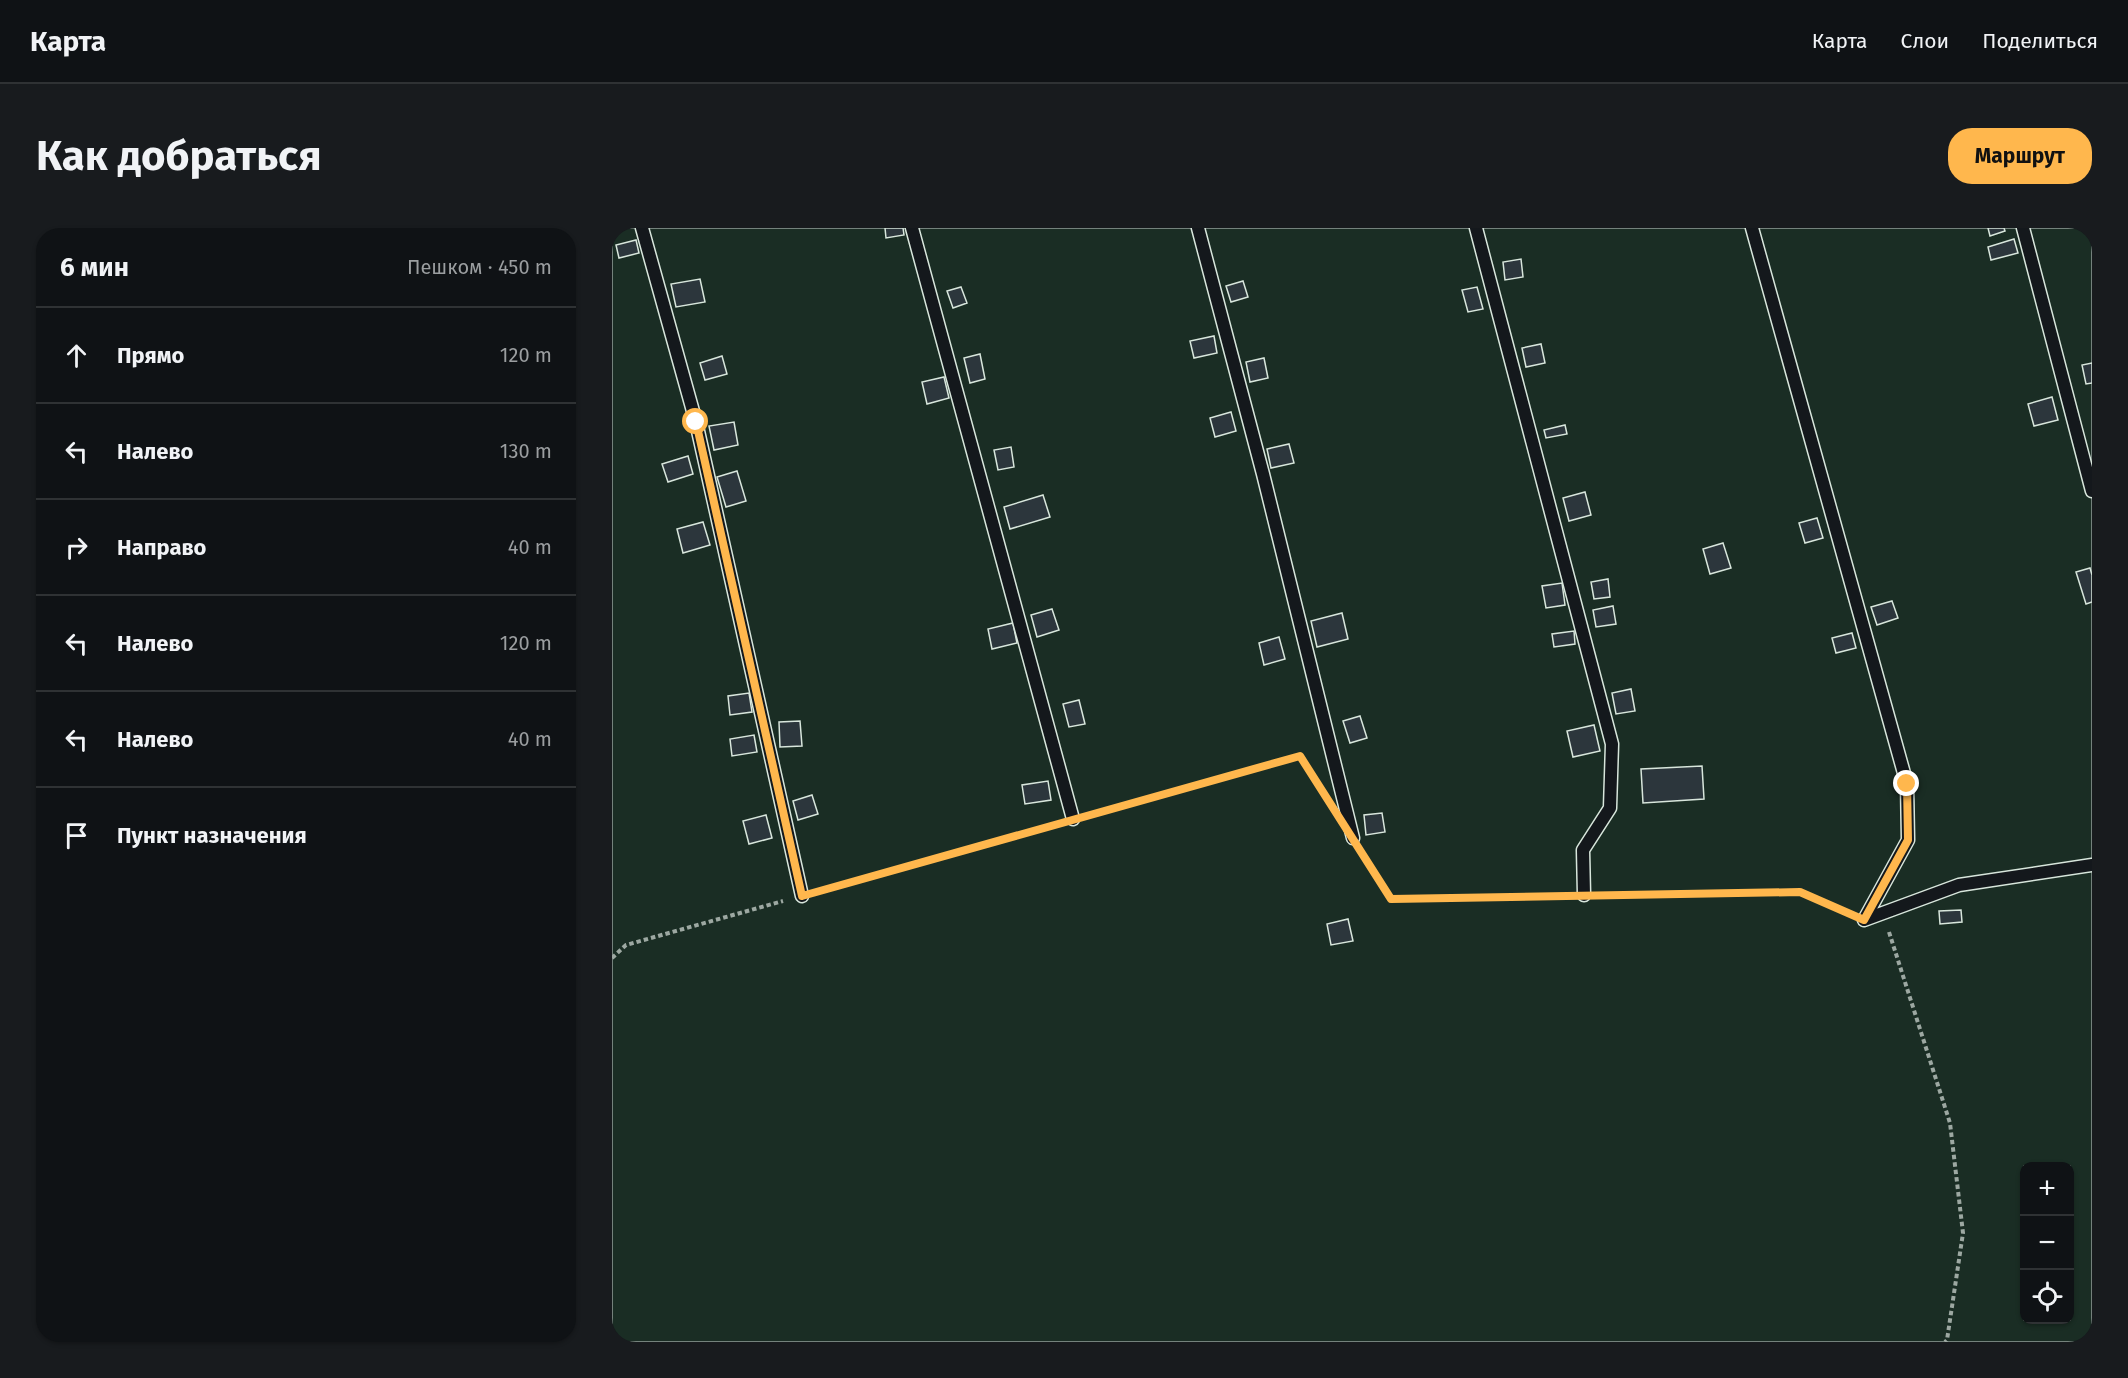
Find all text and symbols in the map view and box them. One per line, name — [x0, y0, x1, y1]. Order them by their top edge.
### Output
text: Карта — [30, 25, 106, 58]
text: Карта — [1812, 28, 1868, 54]
text: Слои — [1901, 28, 1949, 54]
text: Поделиться — [1982, 28, 2098, 54]
button: Маршрут — [1948, 128, 2092, 184]
text: Как добраться — [36, 131, 322, 181]
text: 6 мин — [60, 252, 129, 283]
text: Пешком · 450 m — [407, 255, 552, 279]
icon: ahead — [60, 339, 93, 372]
text: Прямо — [117, 342, 184, 369]
text: 120 m — [500, 343, 552, 367]
route start — [682, 408, 708, 434]
icon: left — [60, 435, 93, 468]
text: Налево — [117, 438, 193, 465]
text: 130 m — [500, 439, 552, 463]
icon: right — [60, 531, 93, 564]
text: Направо — [117, 534, 206, 561]
text: 40 m — [508, 535, 552, 559]
icon: left — [60, 627, 93, 660]
text: Налево — [117, 630, 193, 657]
text: 120 m — [500, 631, 552, 655]
icon: left — [60, 723, 93, 756]
text: Налево — [117, 726, 193, 753]
text: 40 m — [508, 727, 552, 751]
route end — [1893, 770, 1919, 796]
icon: arrive — [60, 819, 93, 852]
text: Пункт назначения — [117, 822, 307, 849]
map controls — [2020, 1162, 2074, 1324]
button: + — [2020, 1162, 2074, 1216]
button: − — [2020, 1216, 2074, 1270]
button: locate — [2020, 1270, 2074, 1324]

